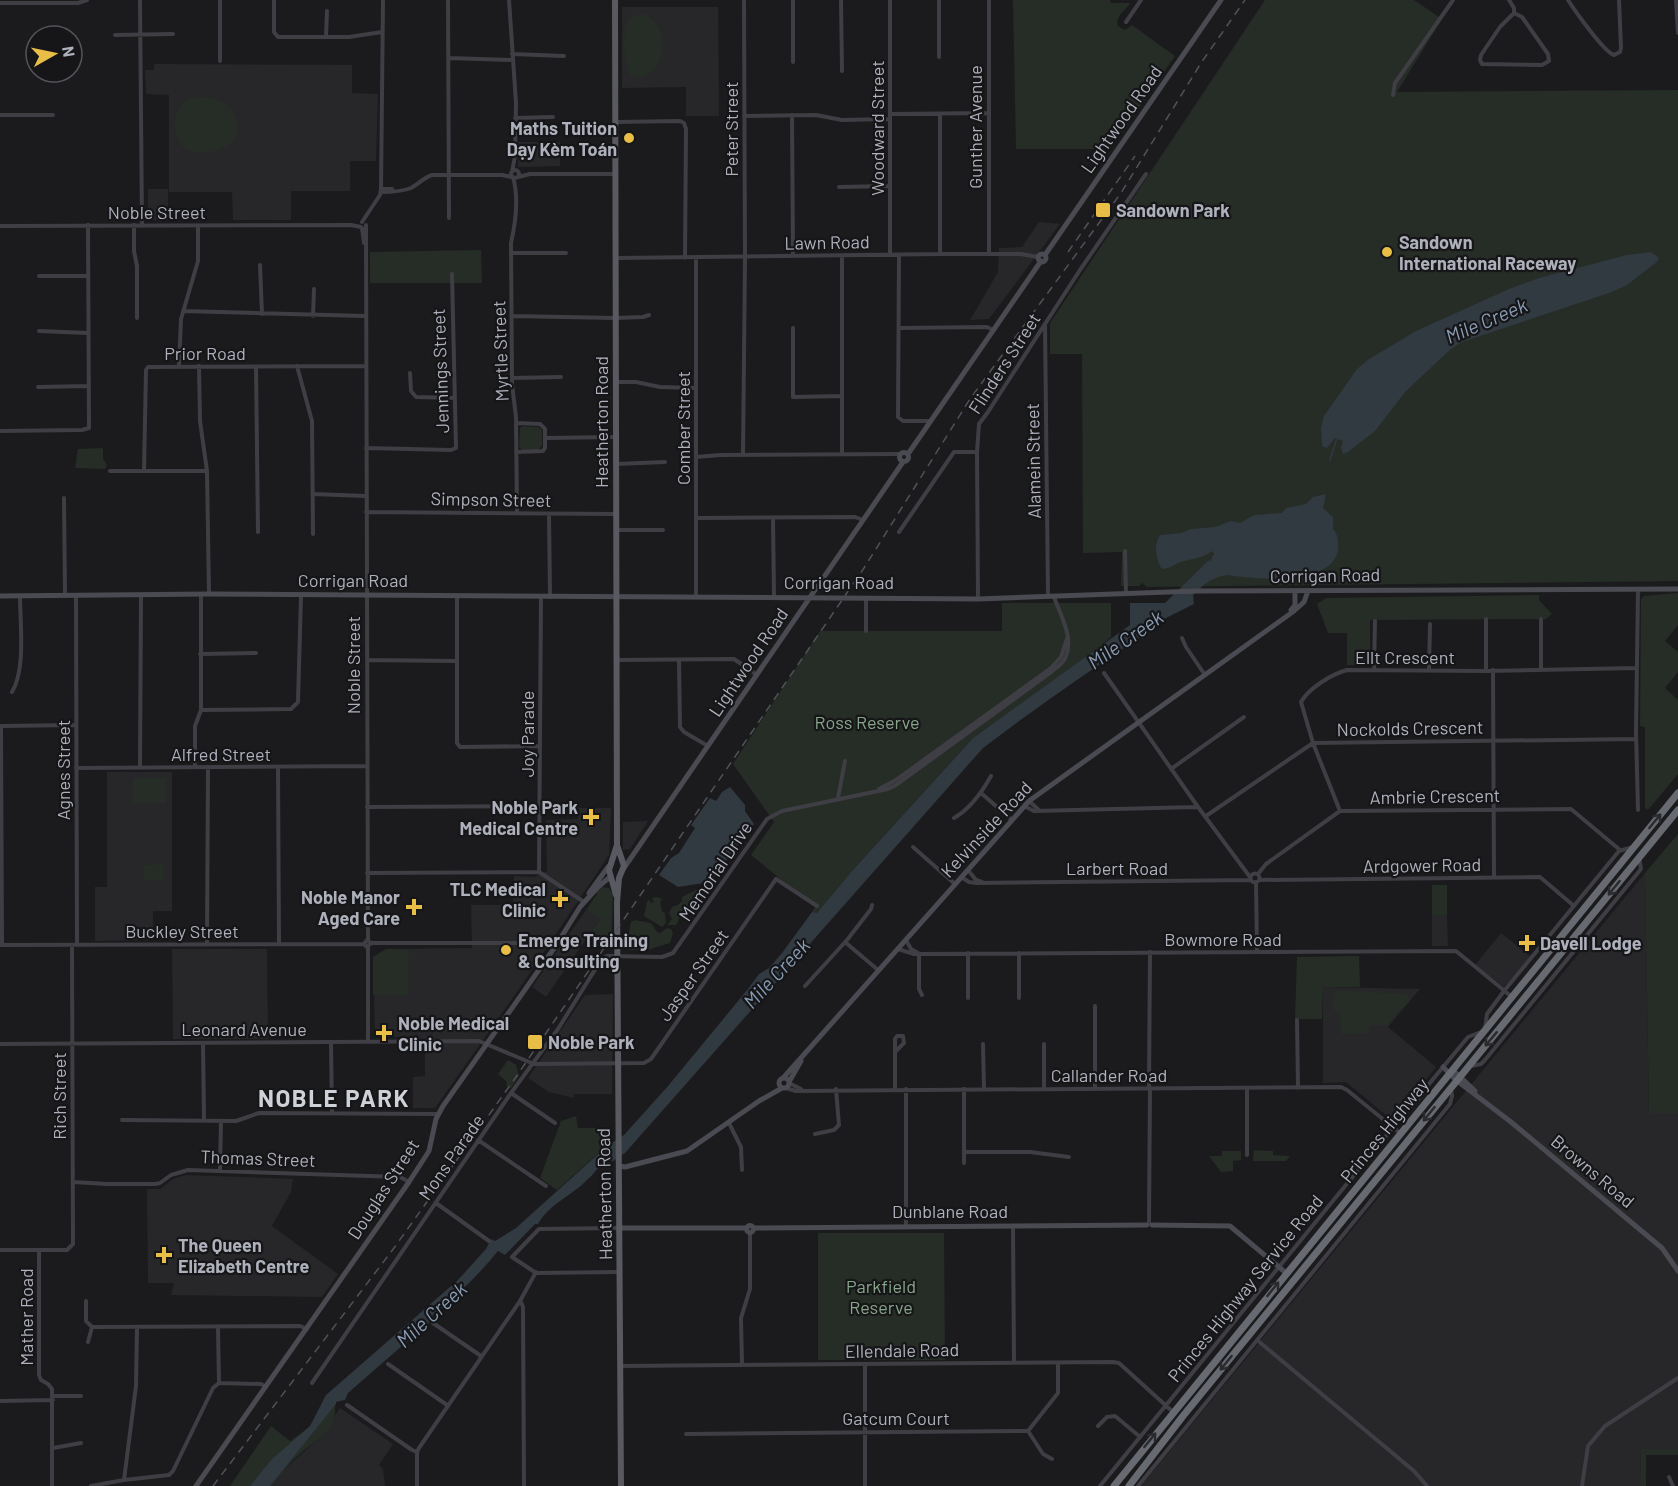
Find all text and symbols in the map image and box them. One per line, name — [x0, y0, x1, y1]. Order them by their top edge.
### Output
north arrow — [24, 24, 84, 84]
text: N — [59, 45, 80, 58]
street label: Woodward Street — [866, 60, 888, 196]
street label: Lightwood Road — [1076, 61, 1166, 177]
street label: Gunther Avenue — [964, 65, 986, 189]
street label: Peter Street — [720, 82, 742, 176]
place label: Maths Tuition Dạy Kèm Toán — [507, 117, 617, 160]
marker: Maths Tuition Dạy Kèm Toán — [622, 131, 636, 145]
place label: Sandown Park — [1116, 199, 1230, 221]
street label: Noble Street — [108, 201, 206, 223]
marker: Sandown Park — [1094, 201, 1112, 219]
street label: Lawn Road — [784, 230, 870, 254]
place label: Sandown International Raceway — [1399, 231, 1576, 274]
marker: Sandown International Raceway — [1380, 245, 1394, 259]
water label: Mile Creek — [1441, 292, 1531, 348]
street label: Myrtle Street — [487, 300, 513, 402]
street label: Jennings Street — [427, 308, 453, 434]
street label: Flinders Street — [963, 308, 1045, 418]
street label: Prior Road — [164, 342, 246, 364]
street label: Heatherton Road — [590, 356, 612, 488]
street label: Comber Street — [672, 371, 694, 485]
street label: Alamein Street — [1021, 403, 1045, 519]
street label: Simpson Street — [430, 487, 552, 511]
street label: Corrigan Road — [1270, 563, 1380, 587]
street label: Corrigan Road — [298, 569, 408, 591]
street label: Corrigan Road — [784, 571, 894, 593]
street label: Lightwood Road — [704, 604, 792, 720]
water label: Mile Creek — [1083, 604, 1168, 674]
street label: Noble Street — [342, 616, 364, 714]
street label: Ellt Crescent — [1355, 646, 1455, 668]
street label: Joy Parade — [516, 691, 538, 777]
park label: Ross Reserve — [815, 711, 919, 733]
street label: Nockolds Crescent — [1336, 716, 1484, 740]
street label: Agnes Street — [52, 720, 74, 820]
street label: Alfred Street — [171, 743, 271, 765]
street label: Kelvinside Road — [936, 776, 1036, 882]
street label: Ambrie Crescent — [1370, 784, 1500, 808]
place label: Noble Park Medical Centre — [459, 796, 578, 839]
marker: Noble Park Medical Centre — [582, 808, 600, 826]
one-way arrow — [1648, 813, 1661, 829]
street label: Memorial Drive — [674, 817, 756, 925]
street label: Ardgower Road — [1363, 853, 1481, 877]
street label: Larbert Road — [1066, 857, 1168, 879]
place label: TLC Medical Clinic — [450, 878, 546, 921]
one-way arrow — [1607, 880, 1621, 895]
place label: Noble Manor Aged Care — [301, 886, 400, 929]
marker: TLC Medical Clinic — [551, 890, 569, 908]
marker: Noble Manor Aged Care — [405, 898, 423, 916]
street label: Buckley Street — [125, 920, 239, 942]
street label: Jasper Street — [653, 925, 733, 1025]
street label: Bowmore Road — [1164, 928, 1282, 950]
place label: Emerge Training & Consulting — [518, 929, 648, 972]
place label: Davell Lodge — [1540, 932, 1642, 954]
water label: Mile Creek — [738, 933, 815, 1013]
marker: Davell Lodge — [1518, 934, 1536, 952]
marker: Emerge Training & Consulting — [499, 943, 513, 957]
place label: Noble Medical Clinic — [398, 1012, 509, 1055]
street label: Leonard Avenue — [181, 1018, 307, 1040]
marker: Noble Medical Clinic — [375, 1024, 393, 1042]
place label: Noble Park — [548, 1031, 635, 1053]
one-way arrow — [1484, 1031, 1497, 1047]
marker: Noble Park — [526, 1033, 544, 1051]
street label: Rich Street — [48, 1052, 70, 1140]
street label: Callander Road — [1051, 1064, 1167, 1086]
street label: Princes Highway — [1335, 1073, 1433, 1187]
district label: NOBLE PARK — [258, 1083, 410, 1112]
one-way arrow — [1422, 1106, 1436, 1121]
street label: Mons Parade — [413, 1110, 489, 1204]
street label: Heatherton Road — [592, 1128, 616, 1260]
street label: Browns Road — [1547, 1130, 1639, 1212]
street label: Douglas Street — [342, 1135, 424, 1243]
street label: Thomas Street — [200, 1145, 316, 1171]
street label: Princes Highway Service Road — [1163, 1190, 1327, 1386]
street label: Dunblane Road — [892, 1200, 1008, 1222]
place label: The Queen Elizabeth Centre — [178, 1234, 309, 1277]
marker: The Queen Elizabeth Centre — [155, 1246, 173, 1264]
street label: Mather Road — [15, 1268, 37, 1366]
park label: Parkfield Reserve — [846, 1275, 916, 1318]
water label: Mile Creek — [391, 1276, 471, 1352]
one-way arrow — [1267, 1281, 1280, 1297]
street label: Ellendale Road — [845, 1338, 959, 1362]
one-way arrow — [1220, 1355, 1233, 1371]
street label: Gatcum Court — [842, 1407, 950, 1429]
one-way arrow — [1144, 1433, 1157, 1449]

